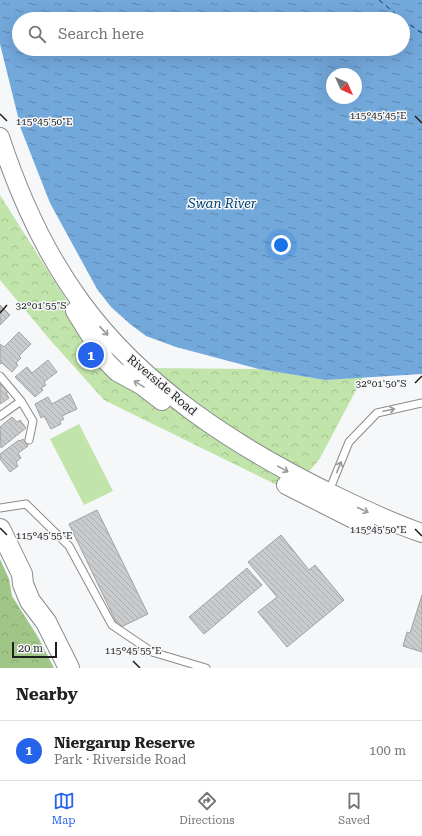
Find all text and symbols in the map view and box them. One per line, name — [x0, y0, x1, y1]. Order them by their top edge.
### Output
search box — [12, 12, 410, 56]
icon: search — [26, 23, 48, 45]
text: Search here — [58, 25, 144, 43]
north arrow — [326, 68, 362, 104]
text: 115°45'45"E — [350, 110, 406, 121]
text: 115°45'50"E — [16, 116, 72, 127]
water label: Swan River — [187, 196, 257, 211]
your location — [271, 235, 291, 255]
text: 32°01'55"S — [16, 300, 66, 311]
one-way arrow — [99, 326, 108, 336]
pin: 1 — [78, 340, 104, 370]
street label: Riverside Road — [124, 352, 200, 418]
text: 32°01'50"S — [356, 378, 406, 389]
one-way arrow — [133, 380, 145, 388]
one-way arrow — [382, 406, 395, 414]
one-way arrow — [335, 462, 343, 474]
one-way arrow — [277, 466, 289, 474]
one-way arrow — [357, 507, 369, 514]
text: 115°45'50"E — [350, 524, 406, 535]
text: 115°45'55"E — [16, 530, 72, 541]
scale bar — [12, 640, 57, 659]
text: 20 m — [18, 642, 43, 655]
text: 115°45'55"E — [105, 645, 161, 656]
text: Nearby — [16, 684, 78, 704]
text: Niergarup Reserve — [54, 734, 195, 752]
text: 1 — [25, 743, 33, 758]
text: 100 m — [369, 743, 406, 758]
text: Park · Riverside Road — [54, 752, 186, 767]
tab: Map — [52, 790, 75, 827]
tab: Directions — [179, 790, 234, 827]
tab: Saved — [338, 790, 370, 827]

